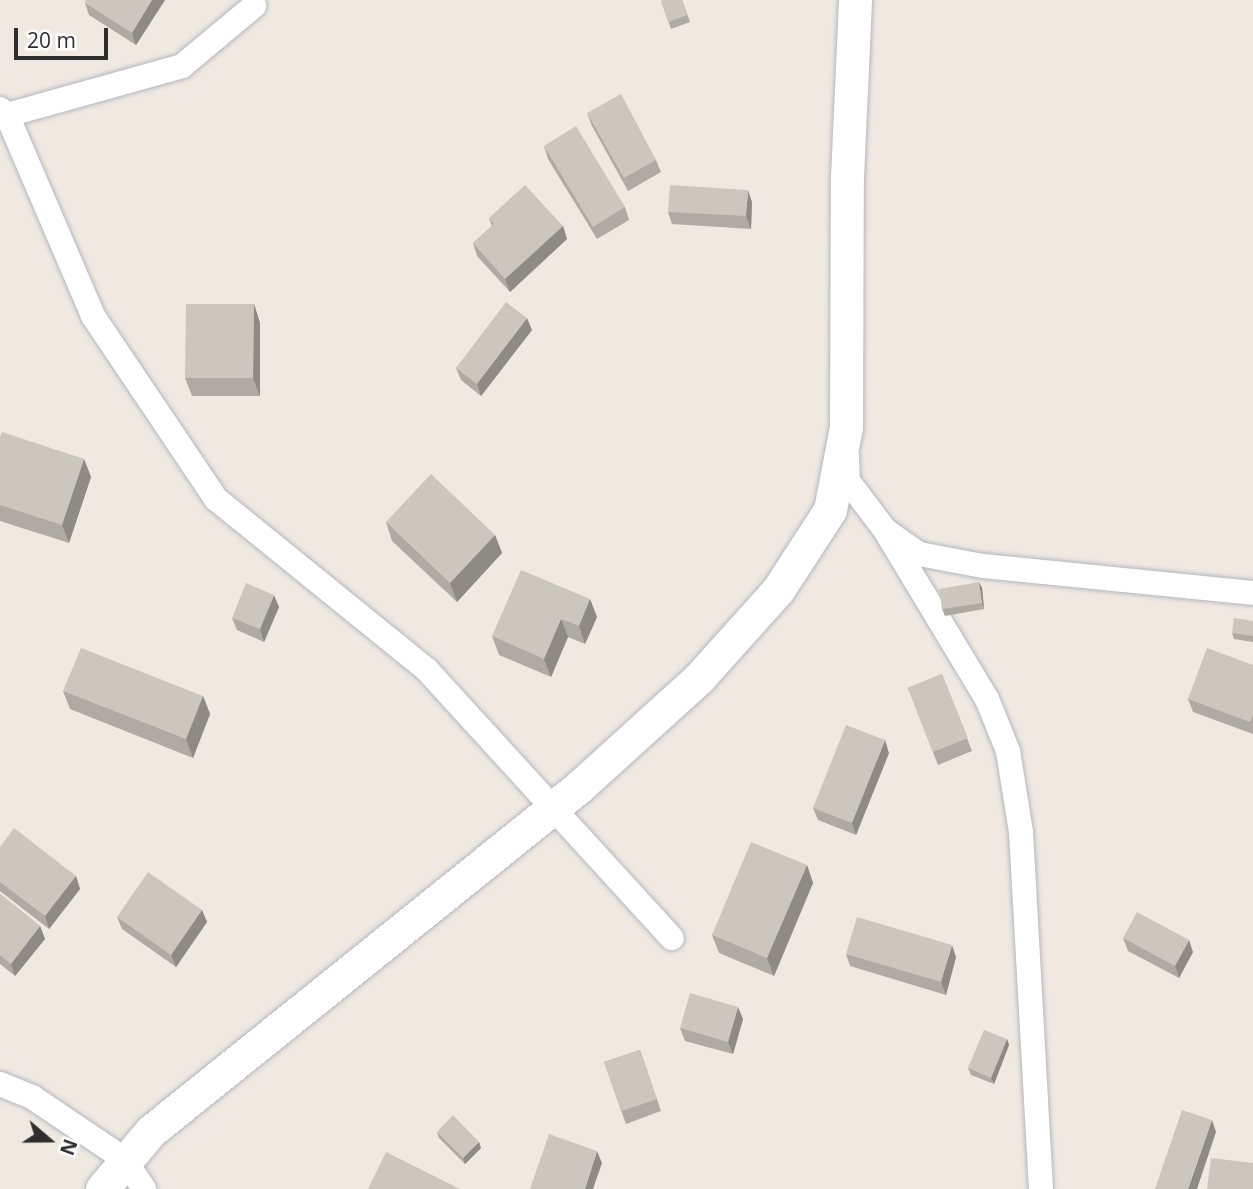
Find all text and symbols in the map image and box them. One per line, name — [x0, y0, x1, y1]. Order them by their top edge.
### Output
scale bar — [18, 14, 112, 58]
text: 20 m — [27, 26, 76, 54]
north arrow — [14, 1105, 84, 1175]
text: N — [54, 1135, 84, 1159]

